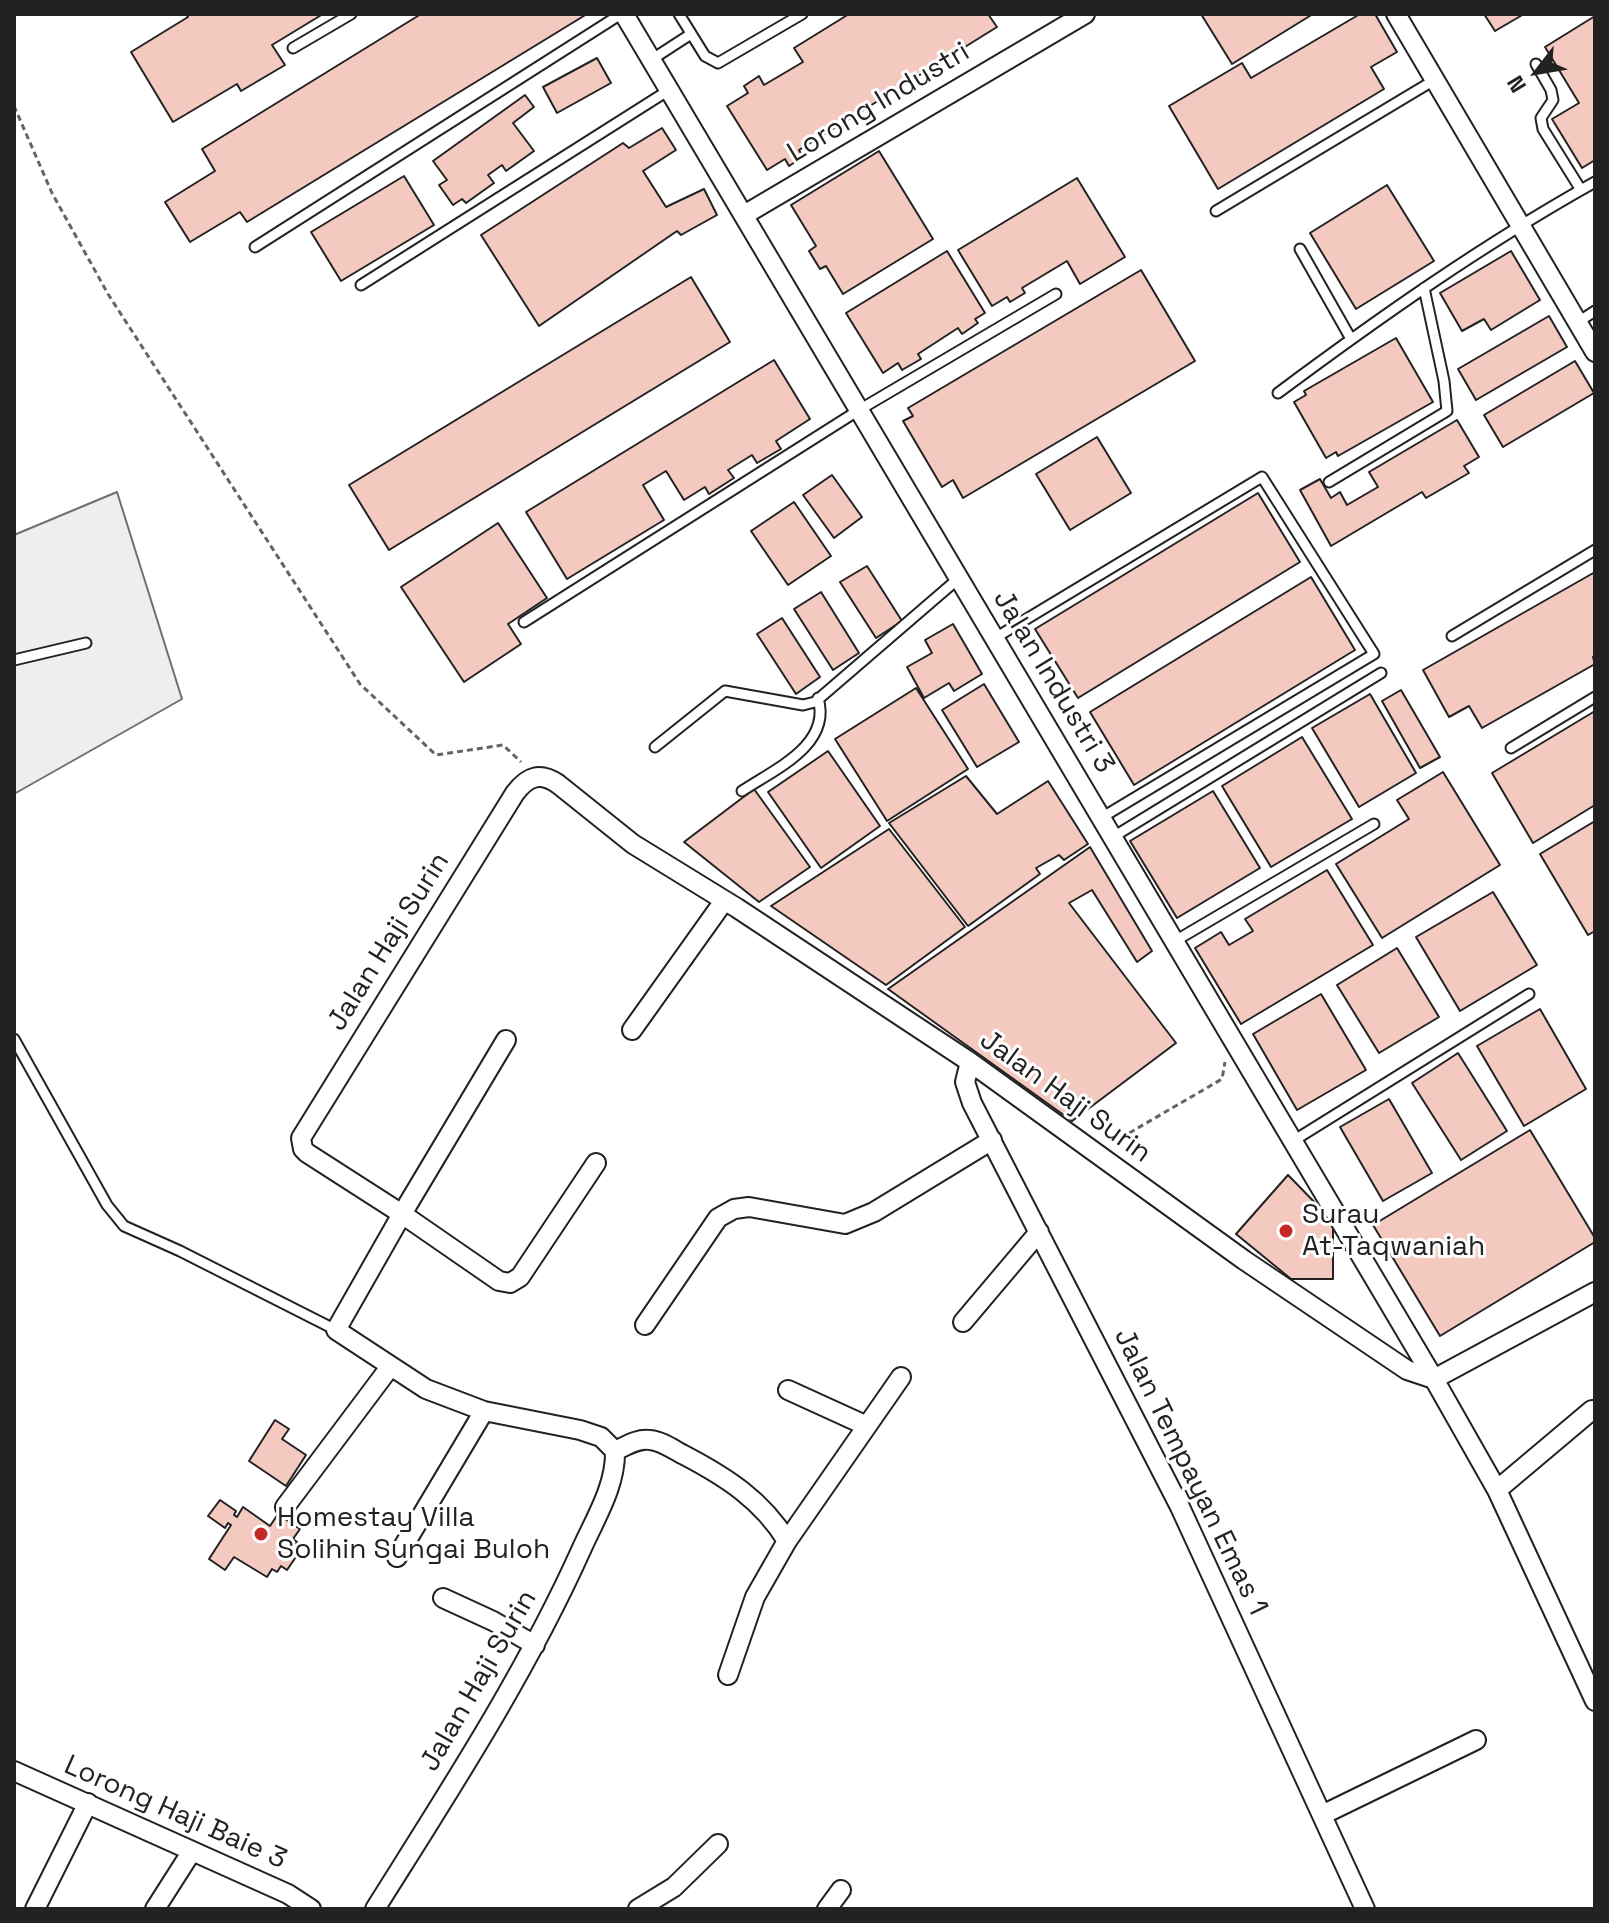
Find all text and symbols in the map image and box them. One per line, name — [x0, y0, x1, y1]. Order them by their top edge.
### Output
north arrow — [1497, 32, 1577, 112]
street label: Lorong Industri — [782, 36, 976, 170]
text: N — [1501, 71, 1532, 98]
street label: Jalan Industri 3 — [985, 584, 1121, 780]
street label: Jalan Haji Surin — [321, 847, 457, 1037]
street label: Jalan Haji Surin — [973, 1024, 1157, 1170]
place label: Surau At-Taqwaniah — [1302, 1198, 1485, 1264]
marker: Surau At-Taqwaniah — [1277, 1222, 1295, 1240]
street label: Jalan Tempayan Emas 1 — [1106, 1323, 1274, 1621]
place label: Homestay Villa Solihin Sungai Buloh — [277, 1501, 550, 1567]
marker: Homestay Villa Solihin Sungai Buloh — [252, 1525, 270, 1543]
street label: Jalan Haji Surin — [414, 1584, 544, 1778]
street label: Lorong Haji Baie 3 — [59, 1749, 291, 1877]

